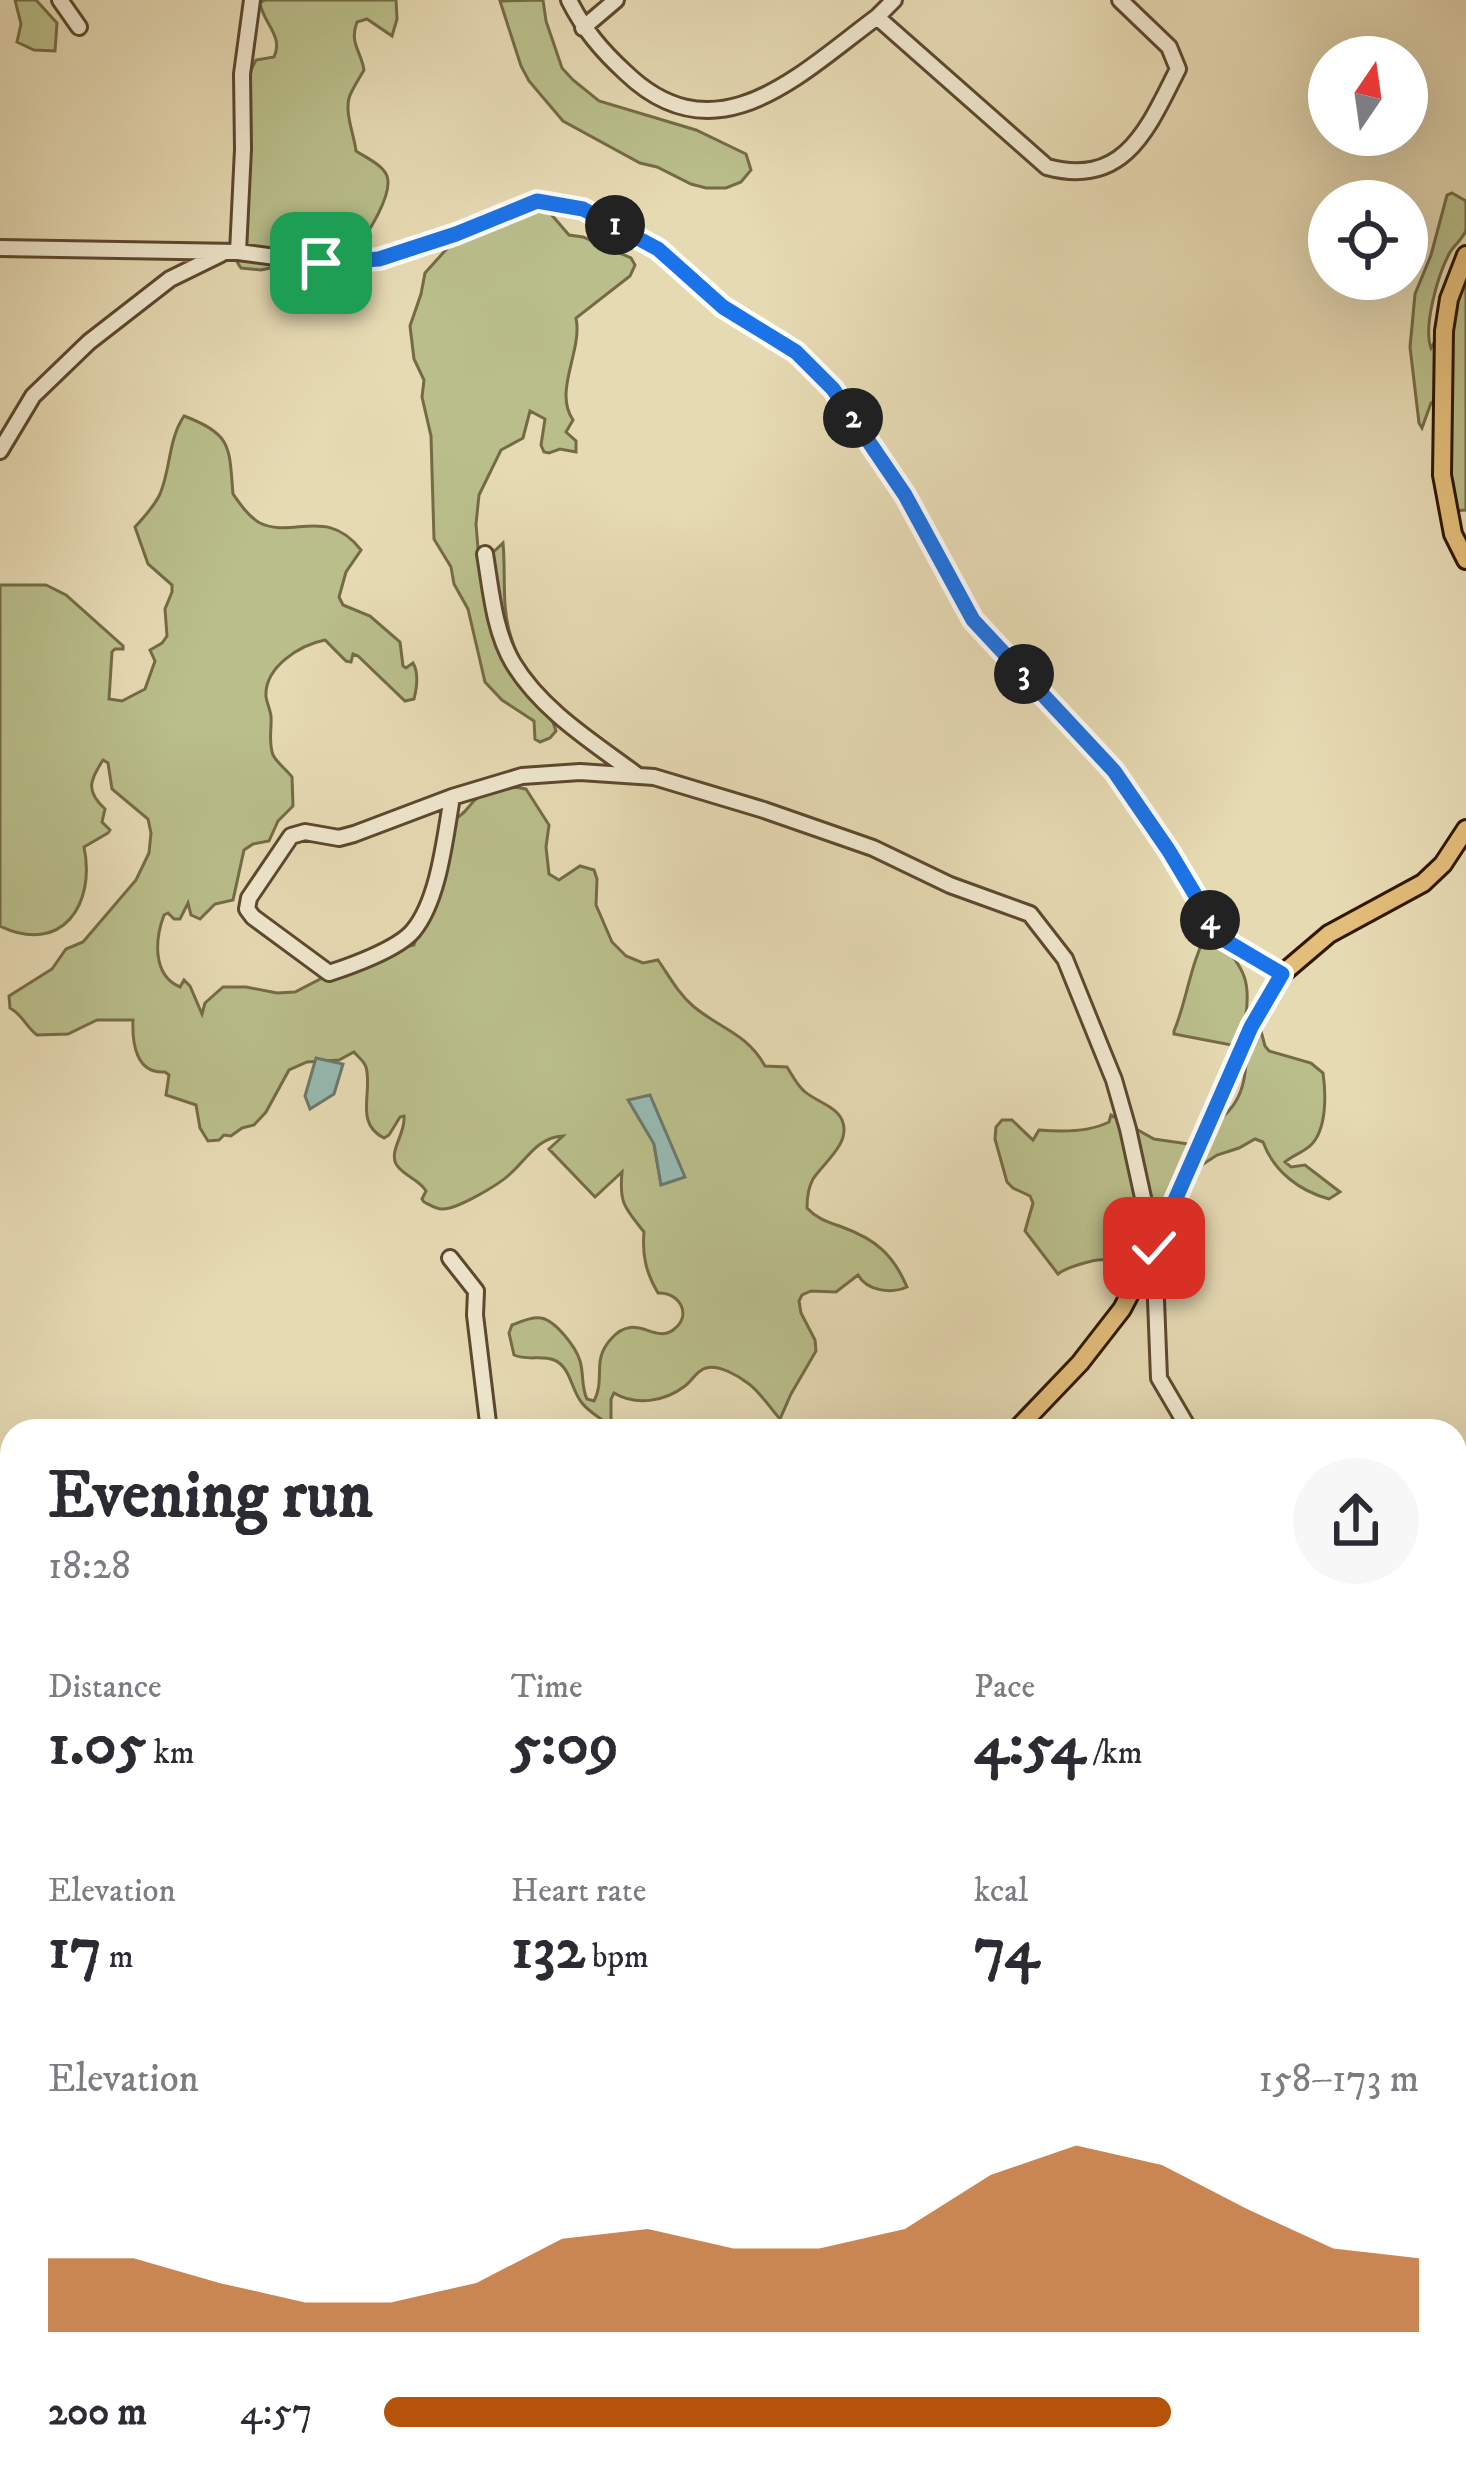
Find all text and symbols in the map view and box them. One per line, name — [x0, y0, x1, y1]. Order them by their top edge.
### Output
north arrow — [1308, 36, 1428, 156]
map controls — [1308, 36, 1428, 300]
button: locate — [1308, 180, 1428, 300]
pin: 1 — [585, 195, 645, 255]
text: 1 — [609, 204, 621, 245]
pin — [270, 212, 372, 314]
icon: arrive — [288, 230, 354, 296]
pin: 2 — [823, 388, 883, 448]
text: 2 — [845, 397, 861, 438]
pin: 3 — [994, 644, 1054, 704]
text: 3 — [1018, 653, 1030, 694]
pin: 4 — [1180, 890, 1240, 950]
text: 4 — [1201, 899, 1220, 940]
pin — [1103, 1197, 1205, 1299]
icon: check — [1121, 1215, 1187, 1281]
text: Evening run — [48, 1456, 373, 1538]
button: share — [1293, 1458, 1419, 1584]
text: 18:28 — [48, 1542, 131, 1591]
text: Distance — [48, 1667, 162, 1708]
text: Time — [511, 1667, 583, 1708]
text: Pace — [974, 1667, 1035, 1708]
text: 1.05 — [48, 1708, 146, 1783]
text: 5:09 — [511, 1708, 619, 1783]
text: 4:54 — [974, 1708, 1085, 1783]
text: km — [146, 1733, 195, 1774]
text: /km — [1085, 1733, 1143, 1774]
text: Elevation — [48, 1871, 176, 1912]
text: Heart rate — [511, 1871, 646, 1912]
text: kcal — [974, 1871, 1028, 1912]
text: 17 — [48, 1912, 102, 1987]
text: 132 — [511, 1912, 585, 1987]
text: 74 — [974, 1912, 1039, 1987]
text: m — [102, 1937, 134, 1978]
text: bpm — [585, 1937, 649, 1978]
text: Elevation — [48, 2055, 199, 2104]
text: 158–173 m — [1259, 2055, 1419, 2104]
text: 200 m — [48, 2388, 147, 2437]
text: 4:57 — [240, 2388, 313, 2437]

